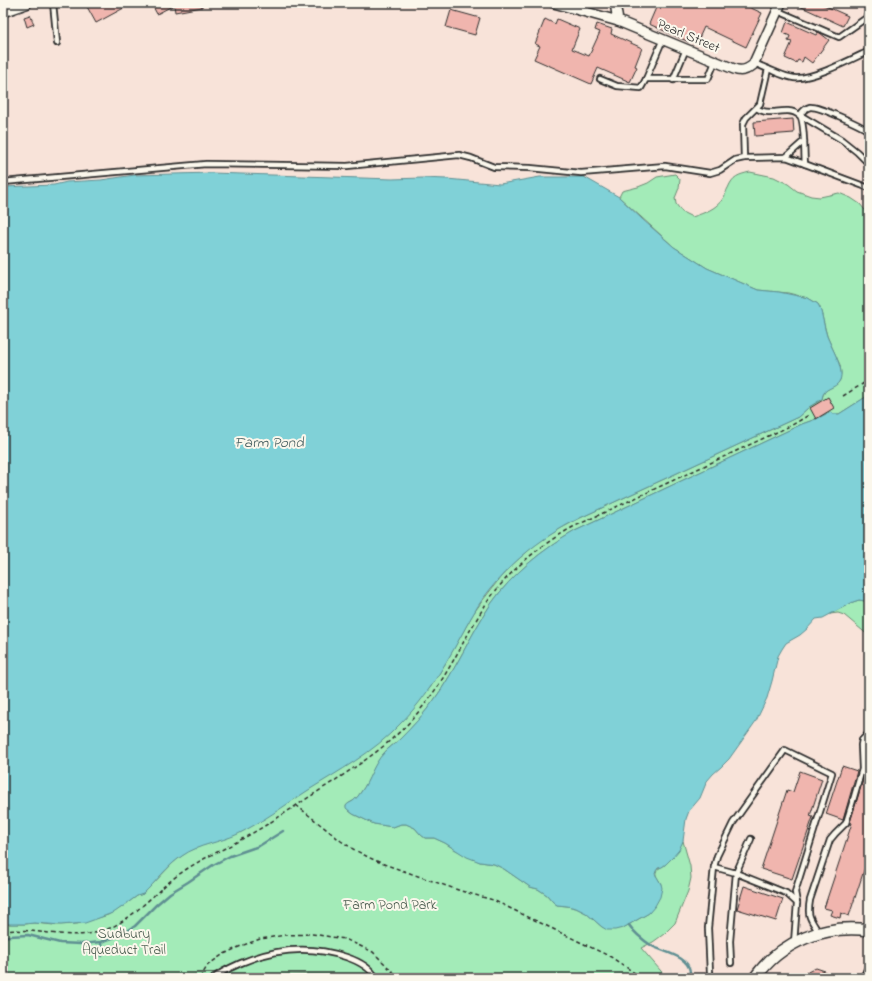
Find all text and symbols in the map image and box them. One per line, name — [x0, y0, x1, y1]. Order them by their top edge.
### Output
street label: Pearl Street — [654, 14, 723, 59]
water label: Farm Pond — [234, 432, 304, 454]
park label: Farm Pond Park — [342, 895, 438, 916]
park label: Sudbury Aqueduct Trail — [82, 924, 166, 961]

